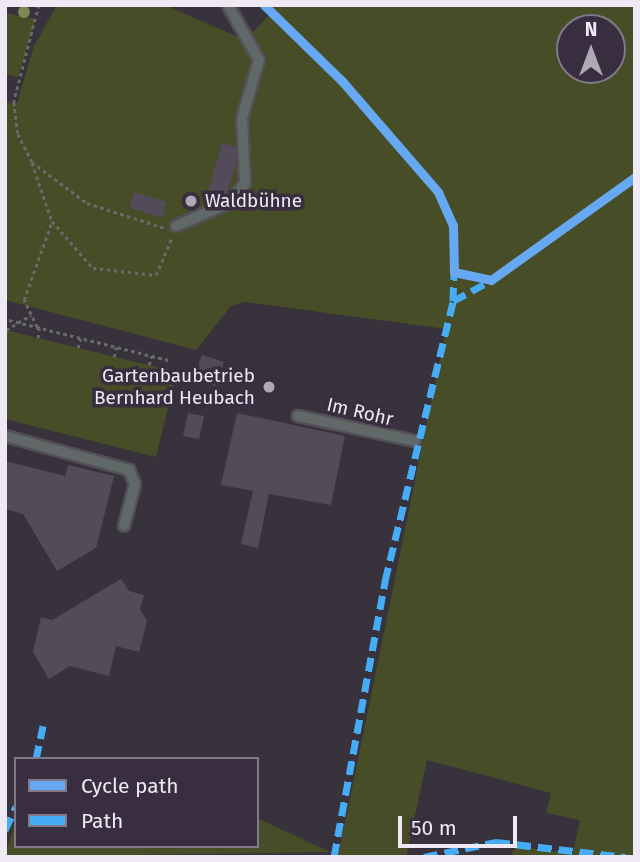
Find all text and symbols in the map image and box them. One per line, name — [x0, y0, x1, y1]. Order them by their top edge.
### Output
north arrow — [556, 14, 626, 84]
text: N — [585, 18, 597, 41]
place label: Waldbühne — [205, 190, 302, 212]
marker: Waldbühne — [183, 193, 199, 209]
place label: Gartenbaubetrieb Bernhard Heubach — [94, 365, 255, 409]
marker: Gartenbaubetrieb Bernhard Heubach — [261, 379, 277, 395]
street label: Im Rohr — [324, 393, 396, 431]
legend — [14, 757, 259, 848]
text: Cycle path — [81, 773, 179, 799]
scale bar — [402, 802, 521, 846]
text: Path — [81, 808, 123, 834]
text: 50 m — [411, 815, 457, 841]

